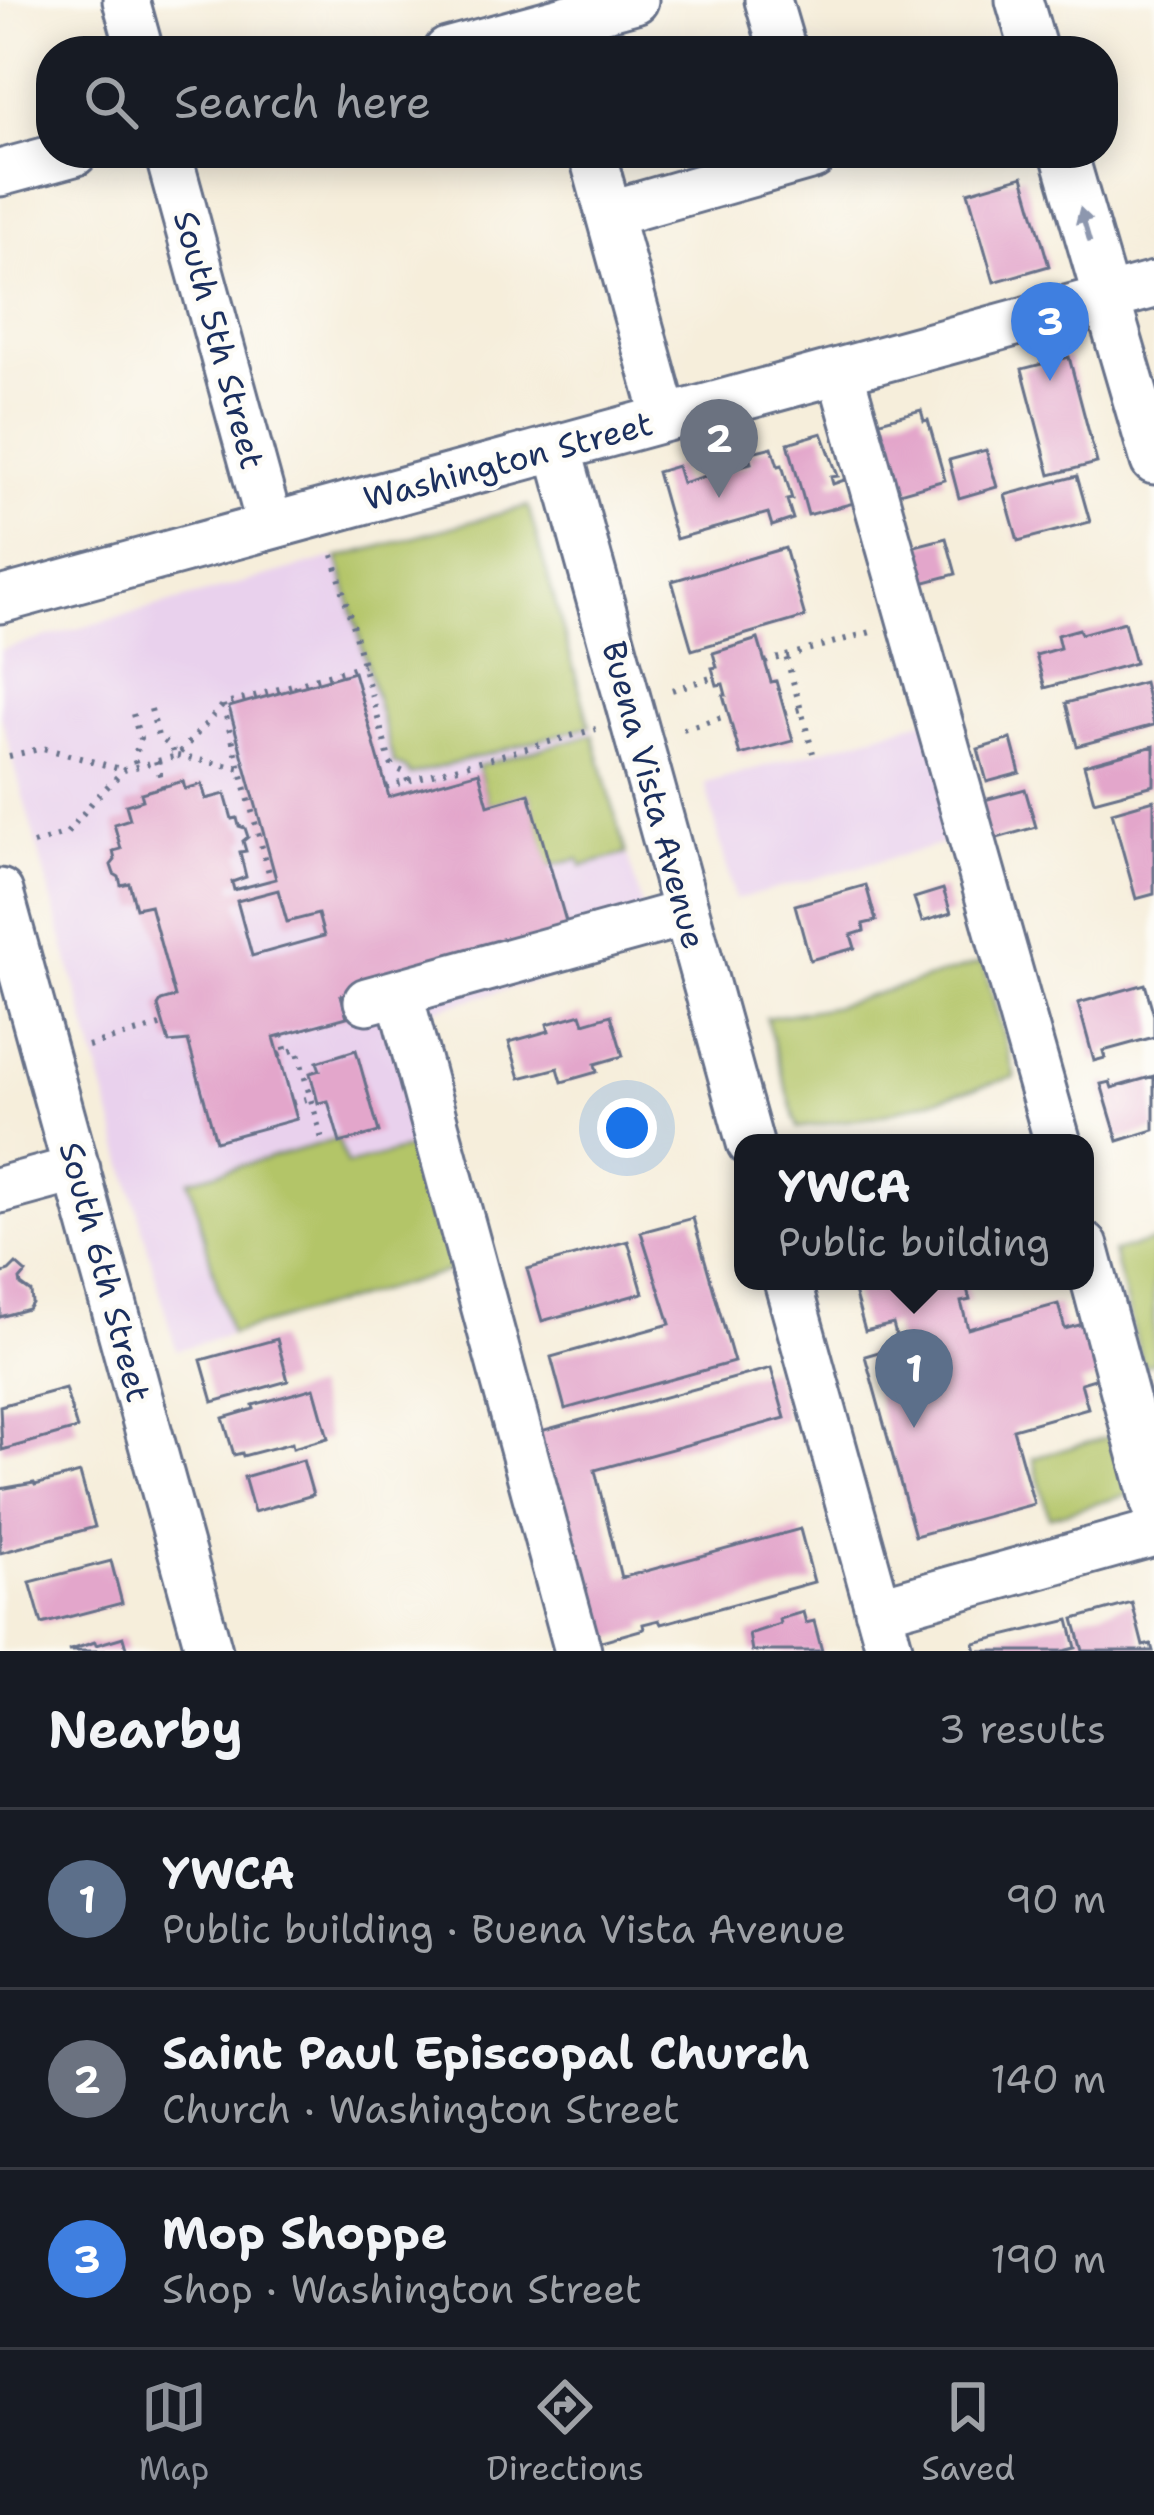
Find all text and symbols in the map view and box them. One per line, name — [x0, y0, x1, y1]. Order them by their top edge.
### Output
search box — [36, 36, 1118, 168]
icon: search — [78, 69, 144, 135]
text: Search here — [174, 72, 431, 132]
street label: South 5th Street — [163, 206, 275, 474]
one-way arrow — [1075, 207, 1094, 244]
pin: 3 — [1011, 282, 1089, 381]
pin: 2 — [680, 399, 758, 498]
street label: Washington Street — [359, 401, 657, 521]
street label: Buena Vista Avenue — [591, 636, 717, 954]
your location — [597, 1098, 657, 1158]
popup — [734, 1134, 1094, 1290]
street label: South 6th Street — [49, 1137, 161, 1407]
text: YWCA — [778, 1156, 911, 1216]
text: Public building — [778, 1216, 1050, 1268]
pin: 1 — [875, 1329, 953, 1428]
text: Nearby — [48, 1695, 243, 1763]
text: 3 results — [939, 1703, 1106, 1755]
text: YWCA — [162, 1843, 295, 1903]
text: 1 — [78, 1873, 96, 1925]
text: 90 m — [1005, 1873, 1106, 1925]
text: Public building · Buena Vista Avenue — [162, 1903, 846, 1955]
text: Saint Paul Episcopal Church — [162, 2023, 810, 2083]
text: 2 — [73, 2053, 101, 2105]
text: 140 m — [990, 2053, 1106, 2105]
text: Church · Washington Street — [162, 2083, 680, 2135]
text: Mop Shoppe — [162, 2203, 447, 2263]
text: 3 — [73, 2233, 101, 2285]
text: 190 m — [990, 2233, 1106, 2285]
text: Shop · Washington Street — [162, 2263, 642, 2315]
tab: Map — [139, 2374, 209, 2491]
tab: Directions — [487, 2374, 644, 2491]
tab: Saved — [922, 2374, 1015, 2491]

